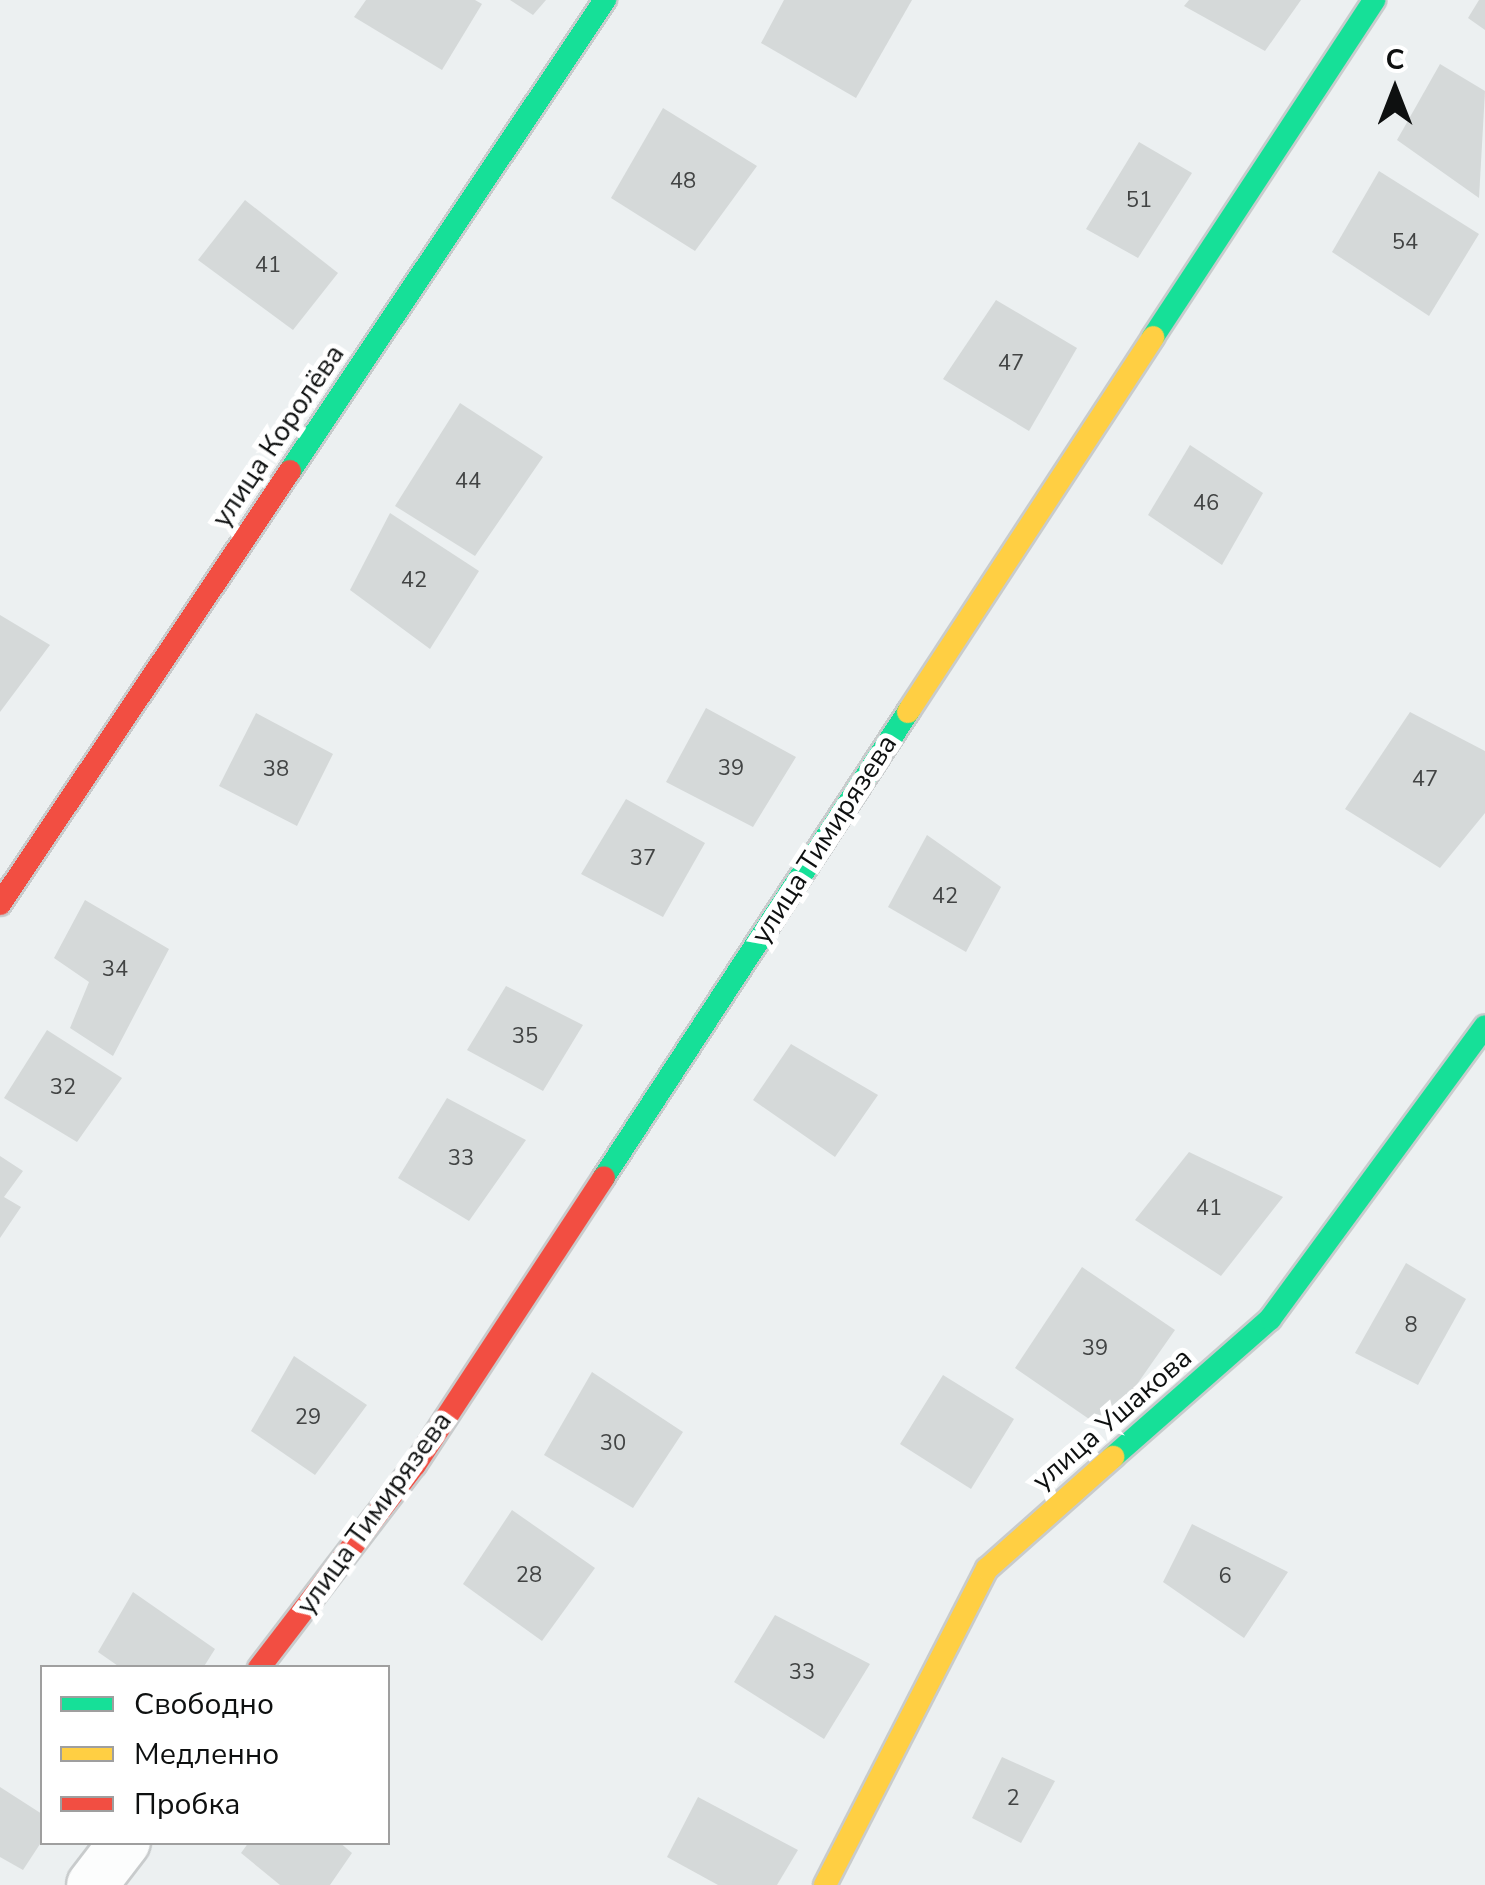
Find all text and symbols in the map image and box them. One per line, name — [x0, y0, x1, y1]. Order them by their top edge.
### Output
north arrow — [1345, 40, 1445, 140]
text: С — [1385, 41, 1405, 79]
house number: 48 — [670, 169, 696, 195]
house number: 51 — [1126, 188, 1152, 214]
house number: 54 — [1392, 230, 1418, 256]
house number: 41 — [255, 253, 281, 279]
street label: улица Королёва — [205, 338, 351, 534]
house number: 47 — [998, 351, 1024, 377]
house number: 44 — [455, 469, 481, 495]
house number: 46 — [1193, 491, 1219, 517]
house number: 42 — [401, 568, 427, 594]
street label: улица Тимирязева — [744, 728, 904, 950]
house number: 39 — [718, 756, 744, 782]
house number: 38 — [263, 757, 289, 783]
house number: 47 — [1412, 767, 1438, 793]
house number: 37 — [630, 846, 656, 872]
house number: 42 — [932, 884, 958, 910]
house number: 34 — [102, 957, 128, 983]
house number: 35 — [512, 1024, 538, 1050]
house number: 32 — [50, 1075, 76, 1101]
house number: 33 — [448, 1146, 474, 1172]
house number: 41 — [1196, 1196, 1222, 1222]
house number: 8 — [1404, 1313, 1418, 1339]
house number: 39 — [1082, 1336, 1108, 1362]
street label: улица Ушакова — [1025, 1341, 1199, 1497]
street label: улица Тимирязева — [289, 1405, 459, 1621]
house number: 29 — [295, 1405, 321, 1431]
house number: 30 — [600, 1431, 626, 1457]
house number: 28 — [516, 1563, 542, 1589]
house number: 6 — [1218, 1564, 1232, 1590]
house number: 33 — [789, 1660, 815, 1686]
legend — [40, 1665, 390, 1845]
text: Свободно — [134, 1684, 274, 1725]
text: Медленно — [134, 1734, 279, 1775]
text: Пробка — [134, 1784, 240, 1825]
house number: 2 — [1006, 1786, 1020, 1812]

